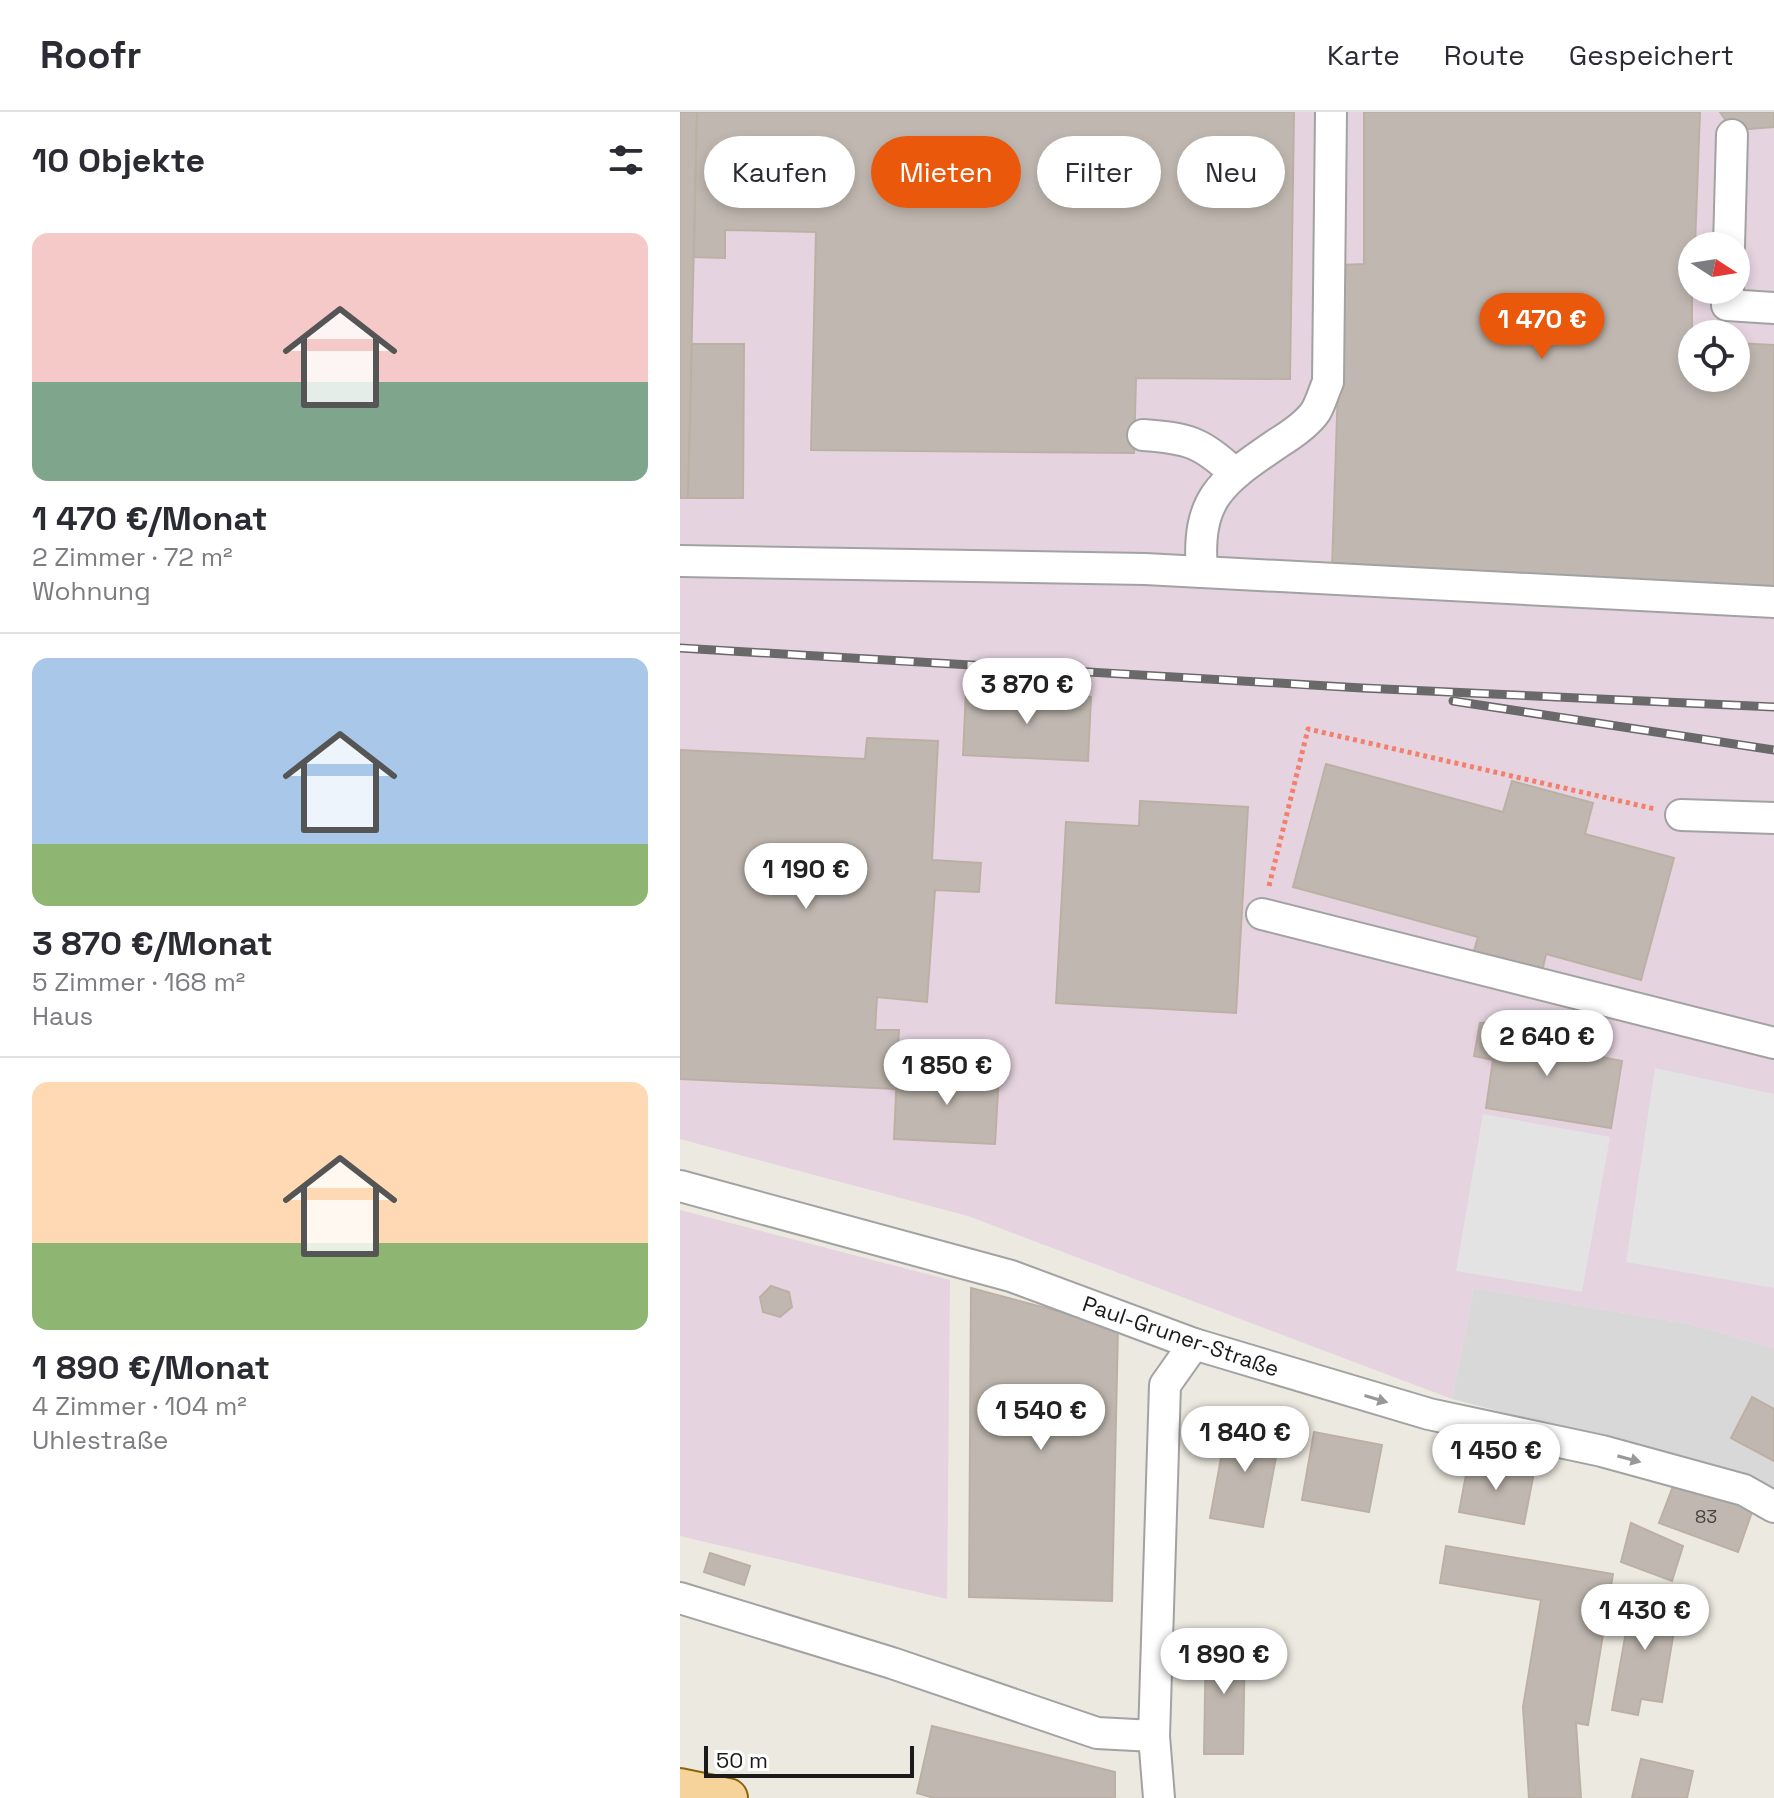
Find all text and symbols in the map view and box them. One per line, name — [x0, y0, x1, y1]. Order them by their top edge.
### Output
text: Roofr — [40, 31, 142, 79]
text: Karte — [1327, 37, 1400, 73]
text: Route — [1444, 37, 1525, 73]
text: Gespeichert — [1569, 37, 1734, 73]
chip: Kaufen — [704, 136, 855, 208]
chip: Mieten — [871, 136, 1021, 208]
chip: Filter — [1037, 136, 1161, 208]
chip: Neu — [1177, 136, 1285, 208]
icon: filters — [604, 138, 648, 182]
text: 10 Objekte — [32, 139, 205, 182]
north arrow — [1678, 232, 1750, 304]
map controls — [1678, 232, 1750, 392]
icon: home — [268, 285, 412, 429]
pin: 1 470 € — [1468, 293, 1616, 361]
text: 1 470 € — [1497, 302, 1587, 336]
button: locate — [1678, 320, 1750, 392]
text: 1 470 €/Monat — [32, 497, 267, 540]
text: 2 Zimmer · 72 m² — [32, 540, 233, 574]
text: Wohnung — [32, 574, 151, 608]
pin: 3 870 € — [953, 658, 1101, 726]
text: 3 870 € — [980, 667, 1074, 701]
icon: home — [268, 710, 412, 854]
pin: 1 190 € — [732, 843, 880, 911]
text: 1 190 € — [762, 852, 850, 886]
text: 3 870 €/Monat — [32, 922, 273, 965]
text: 5 Zimmer · 168 m² — [32, 965, 245, 999]
text: Haus — [32, 999, 93, 1033]
pin: 2 640 € — [1473, 1010, 1621, 1078]
text: 2 640 € — [1499, 1019, 1595, 1053]
pin: 1 850 € — [873, 1039, 1021, 1107]
text: 1 850 € — [902, 1048, 992, 1082]
icon: home — [268, 1134, 412, 1278]
street label: Paul-Gruner-Straße — [1079, 1289, 1283, 1383]
text: 1 890 €/Monat — [32, 1346, 270, 1389]
pin: 1 540 € — [967, 1384, 1115, 1452]
text: 4 Zimmer · 104 m² — [32, 1389, 247, 1423]
text: 1 540 € — [995, 1393, 1087, 1427]
one-way arrow — [1365, 1393, 1389, 1406]
pin: 1 840 € — [1171, 1406, 1319, 1474]
text: 1 840 € — [1199, 1415, 1291, 1449]
text: Uhlestraße — [32, 1423, 168, 1457]
pin: 1 450 € — [1422, 1424, 1570, 1492]
text: 1 450 € — [1450, 1433, 1542, 1467]
one-way arrow — [1617, 1453, 1642, 1465]
house number: 83 — [1695, 1505, 1717, 1528]
pin: 1 430 € — [1571, 1584, 1719, 1652]
text: 1 430 € — [1599, 1593, 1691, 1627]
pin: 1 890 € — [1150, 1628, 1298, 1696]
text: 1 890 € — [1178, 1637, 1270, 1671]
scale bar — [704, 1742, 914, 1778]
text: 50 m — [716, 1746, 768, 1774]

